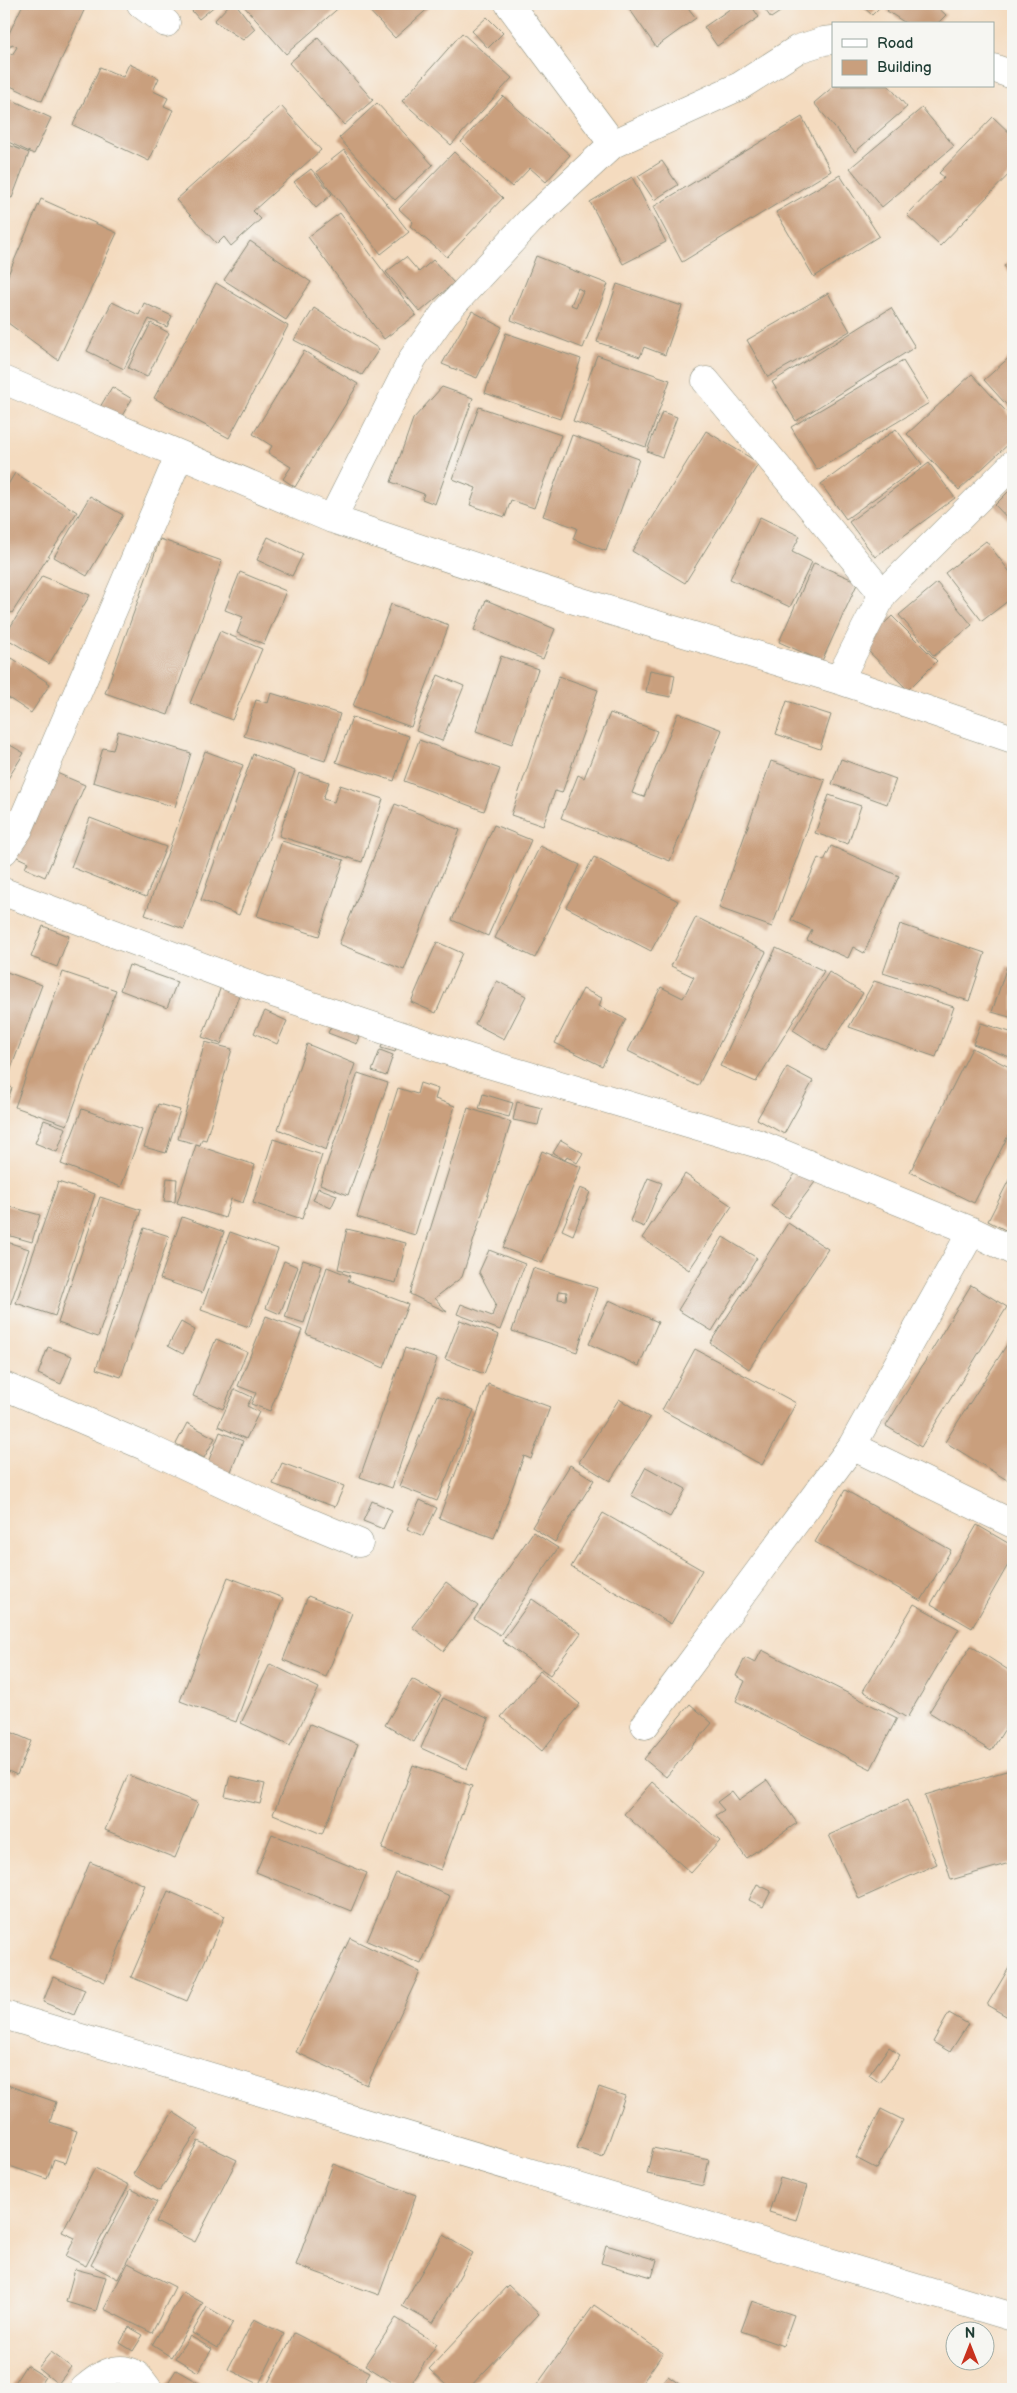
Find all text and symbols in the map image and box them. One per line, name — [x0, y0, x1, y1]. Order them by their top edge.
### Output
legend — [832, 22, 994, 88]
text: Road — [877, 34, 913, 53]
text: Building — [877, 58, 932, 77]
north arrow — [944, 2320, 994, 2370]
text: N — [965, 2325, 975, 2342]

